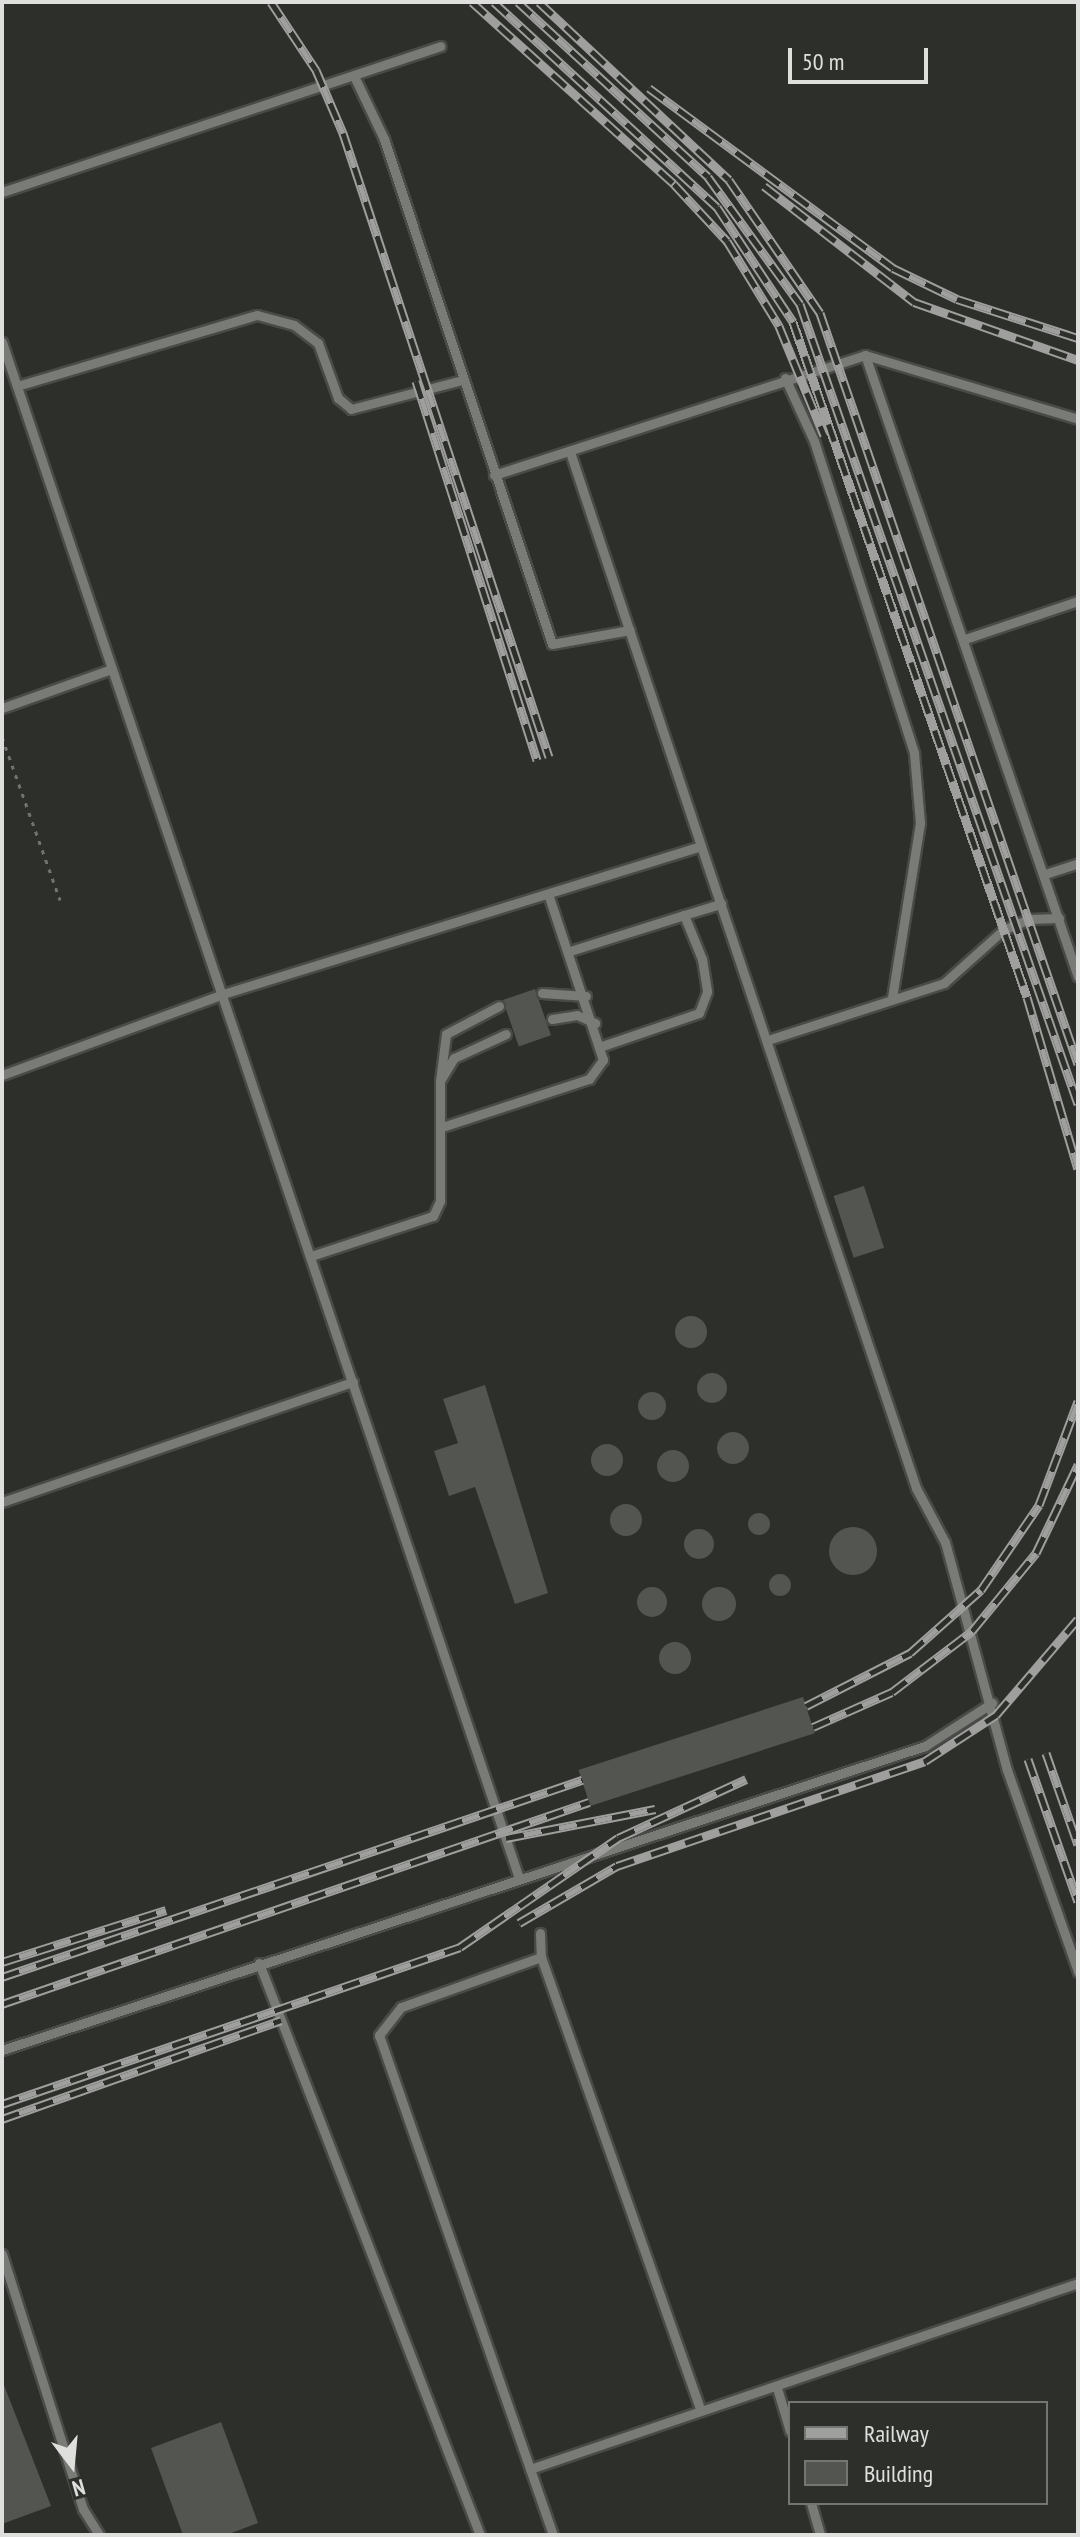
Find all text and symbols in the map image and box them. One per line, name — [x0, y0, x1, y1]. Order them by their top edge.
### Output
scale bar — [792, 32, 932, 82]
text: 50 m — [802, 46, 844, 77]
legend — [788, 2401, 1048, 2505]
text: Railway — [864, 2418, 929, 2449]
north arrow — [32, 2425, 112, 2505]
text: Building — [864, 2458, 933, 2489]
text: N — [69, 2473, 88, 2503]

